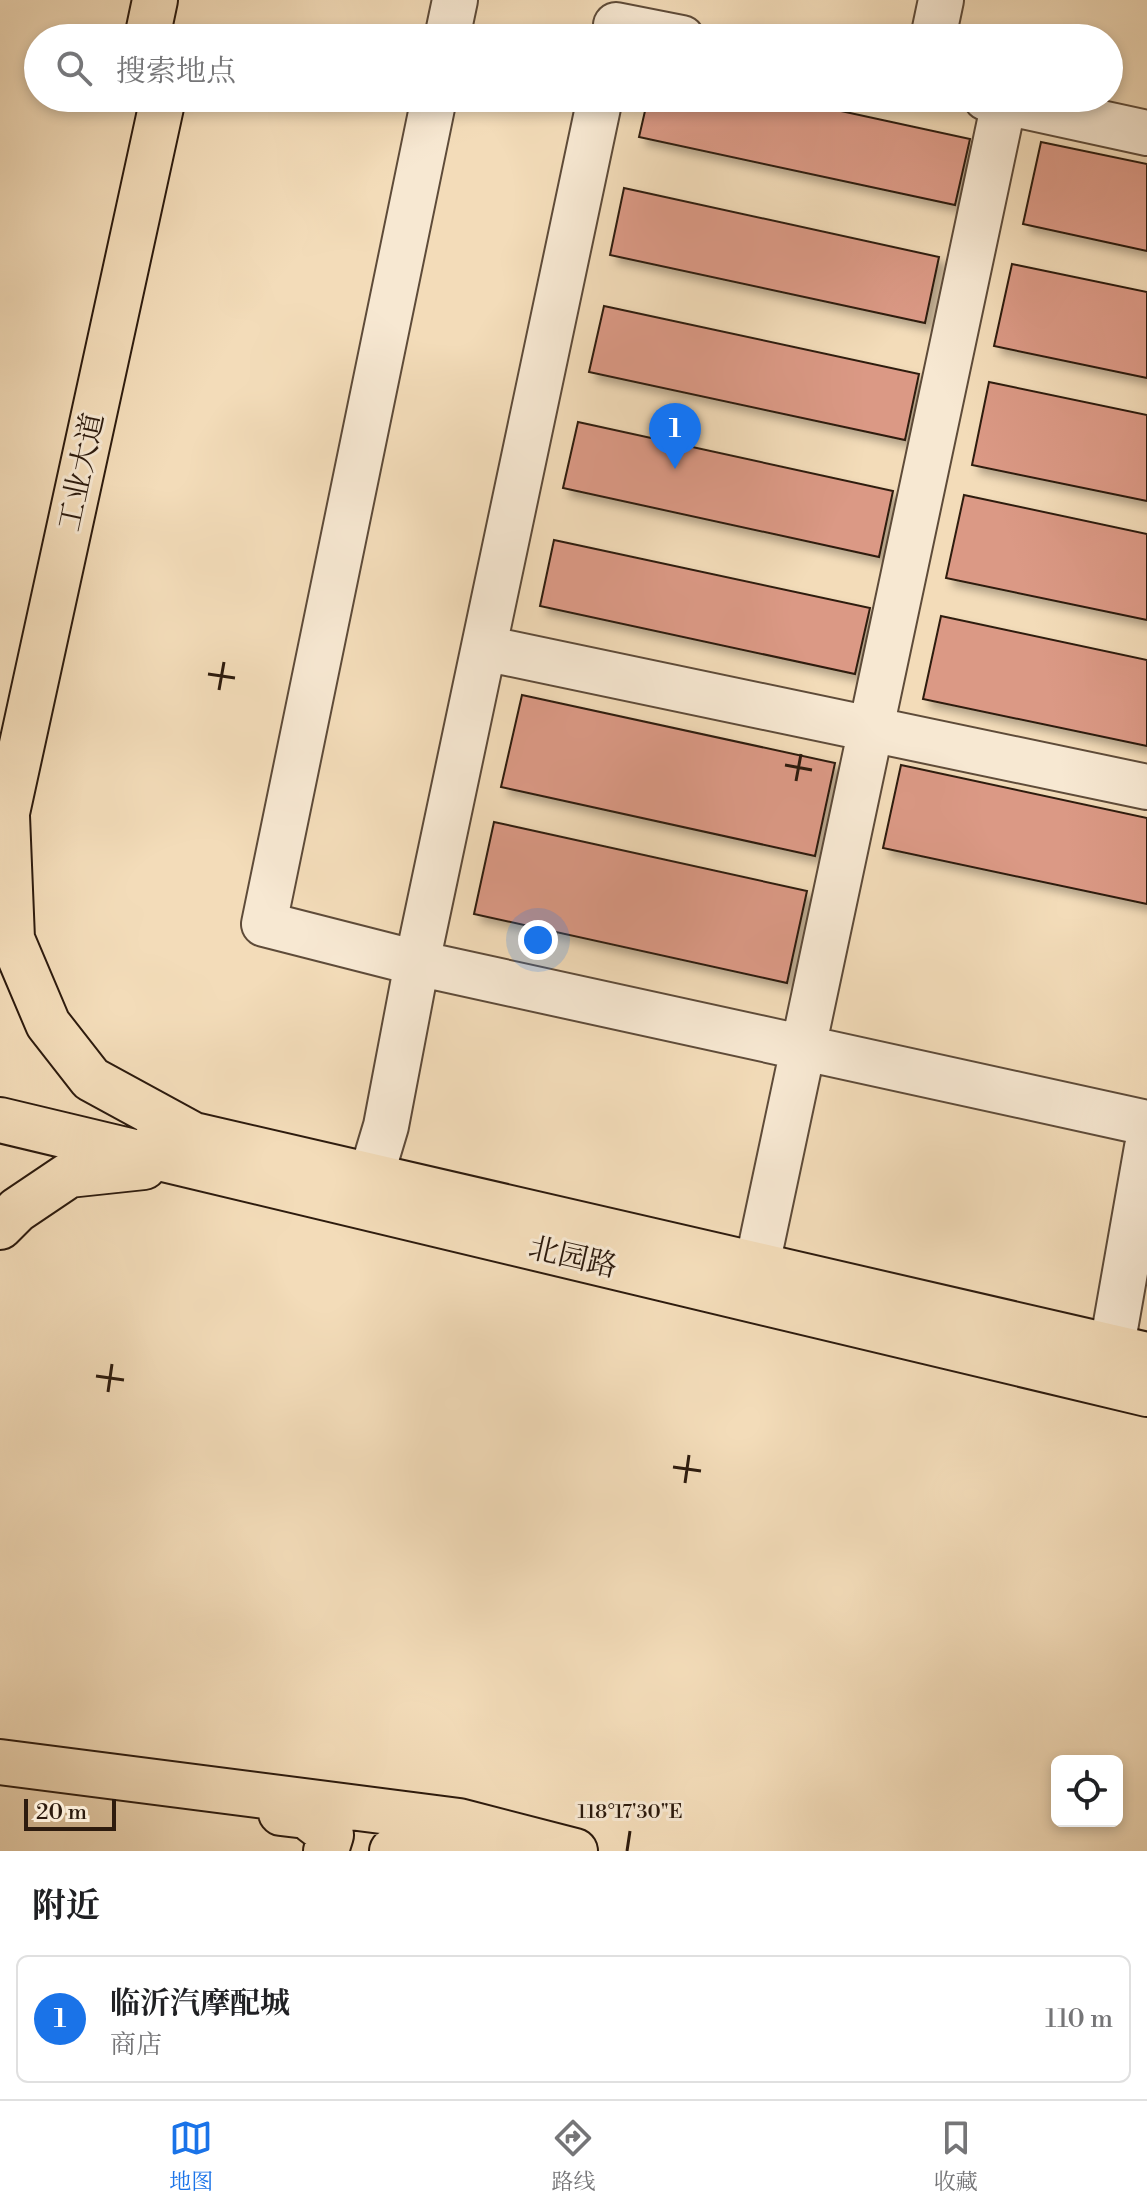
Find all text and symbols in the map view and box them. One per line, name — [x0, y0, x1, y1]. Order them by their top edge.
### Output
search box — [24, 24, 1123, 112]
icon: search — [52, 46, 96, 90]
text: 搜索地点 — [116, 53, 236, 91]
pin: 1 — [649, 403, 701, 469]
street label: 工业大道 — [51, 410, 113, 535]
your location — [518, 920, 558, 960]
street label: 北园路 — [525, 1229, 621, 1287]
map controls — [1051, 1755, 1123, 1827]
button: locate — [1051, 1755, 1123, 1827]
scale bar — [24, 1795, 116, 1831]
text: 20 m — [36, 1799, 87, 1826]
text: 118°17'30"E — [577, 1800, 683, 1825]
text: 附近 — [32, 1886, 100, 1928]
text: 临沂汽摩配城 — [110, 1985, 290, 2023]
text: 1 — [54, 2003, 66, 2035]
text: 110 m — [1045, 2003, 1113, 2035]
text: 商店 — [110, 2029, 162, 2061]
tab: 地图 — [169, 2116, 213, 2196]
tab: 路线 — [551, 2116, 596, 2196]
tab: 收藏 — [934, 2116, 978, 2196]

